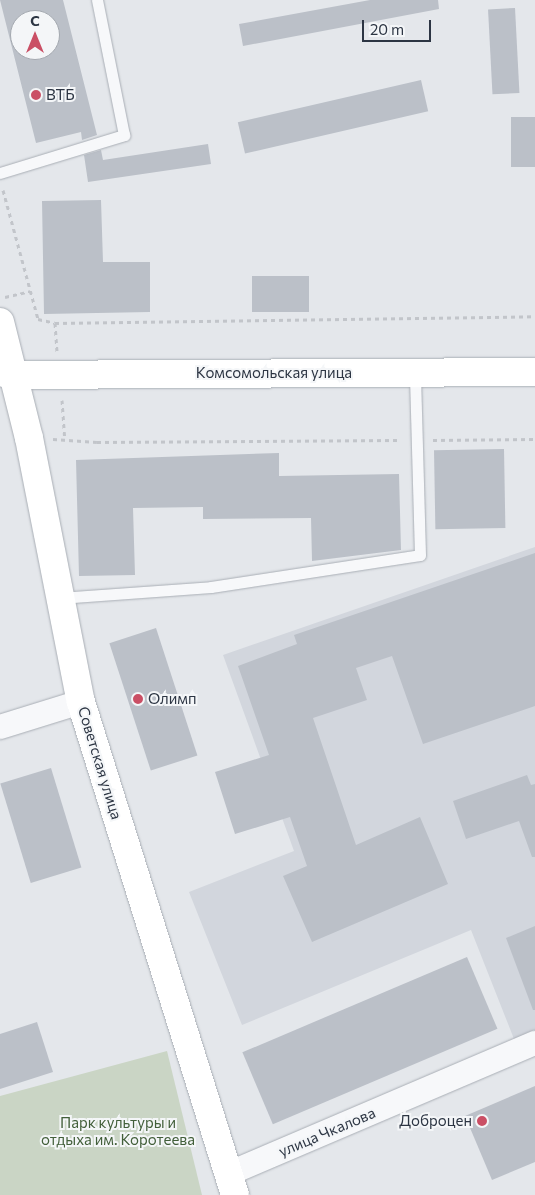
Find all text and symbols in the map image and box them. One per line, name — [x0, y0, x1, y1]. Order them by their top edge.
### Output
north arrow — [10, 10, 60, 60]
scale bar — [365, 10, 434, 42]
text: С — [30, 12, 40, 29]
text: 20 m — [370, 20, 404, 38]
place label: ВТБ — [46, 86, 75, 104]
marker: ВТБ — [30, 89, 42, 101]
street label: Комсомольская улица — [196, 364, 352, 382]
place label: Олимп — [148, 690, 197, 708]
marker: Олимп — [132, 693, 144, 705]
street label: Советская улица — [74, 704, 126, 822]
street label: улица Чкалова — [276, 1104, 378, 1160]
place label: Доброцен — [399, 1112, 472, 1130]
park label: Парк культуры и отдыха им. Коротеева — [41, 1113, 195, 1148]
marker: Доброцен — [476, 1115, 488, 1127]

